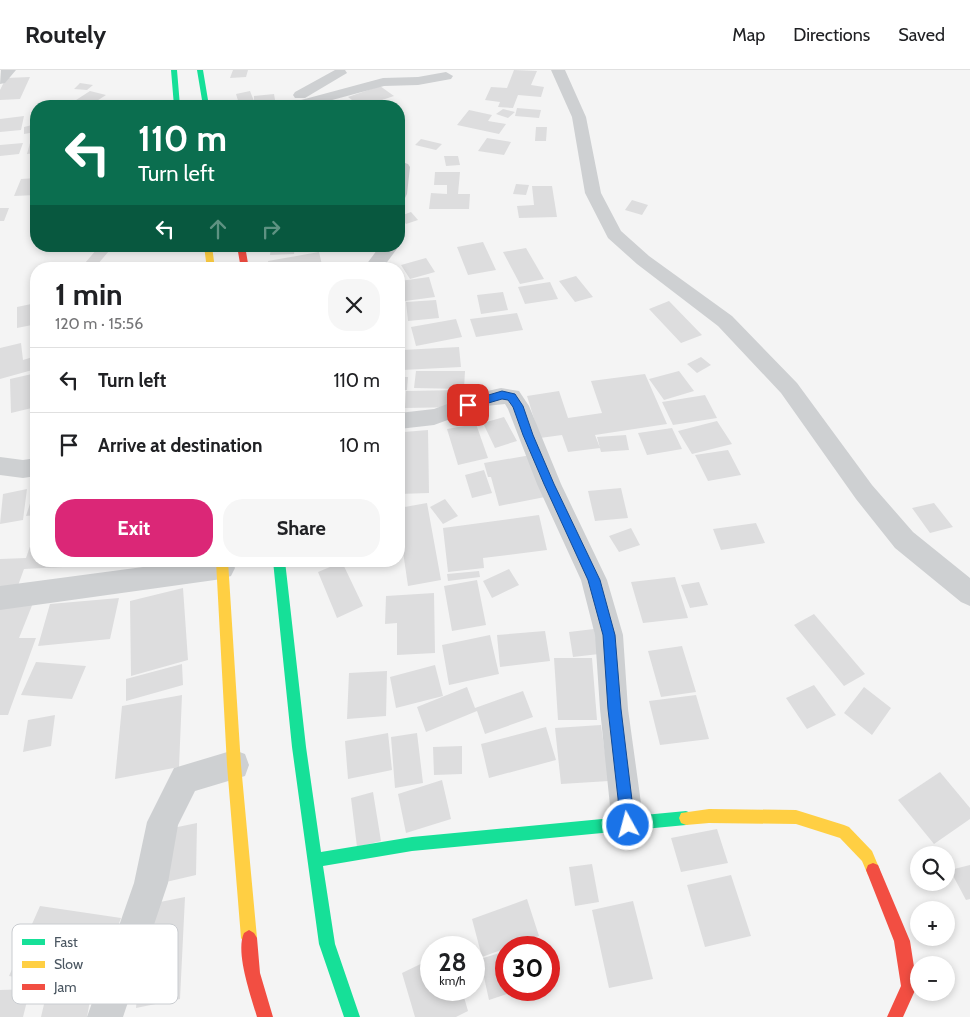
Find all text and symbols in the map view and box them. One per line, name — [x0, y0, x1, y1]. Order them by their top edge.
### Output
text: Routely — [25, 20, 106, 49]
text: Map — [732, 24, 765, 46]
text: Directions — [793, 24, 870, 46]
text: Saved — [898, 24, 945, 46]
text: 110 m — [138, 117, 227, 160]
icon: left — [55, 120, 120, 185]
text: Turn left — [138, 160, 215, 187]
icon: left — [151, 215, 179, 243]
icon: ahead — [204, 215, 232, 243]
icon: right — [257, 215, 285, 243]
text: 1 min — [55, 276, 123, 313]
button: close — [328, 279, 380, 331]
text: 120 m · 15:56 — [55, 314, 143, 333]
icon: left — [55, 366, 83, 394]
text: Turn left — [98, 369, 166, 392]
text: 110 m — [333, 369, 380, 392]
pin — [447, 384, 489, 426]
icon: arrive — [454, 391, 482, 419]
icon: arrive — [55, 431, 83, 459]
text: Arrive at destination — [98, 434, 262, 457]
text: 10 m — [340, 434, 380, 457]
button: Exit — [55, 499, 213, 557]
button: Share — [223, 499, 380, 557]
position arrow — [601, 798, 653, 850]
map controls — [910, 846, 955, 1001]
button: search — [910, 846, 955, 891]
button: + — [910, 901, 955, 946]
legend — [12, 924, 178, 1004]
text: Fast — [54, 933, 78, 951]
speed limit sign: 30 — [495, 936, 560, 1001]
text: 28 — [438, 947, 467, 977]
text: Slow — [54, 955, 83, 973]
button: − — [910, 956, 955, 1001]
text: km/h — [439, 973, 466, 988]
text: Jam — [53, 978, 76, 996]

